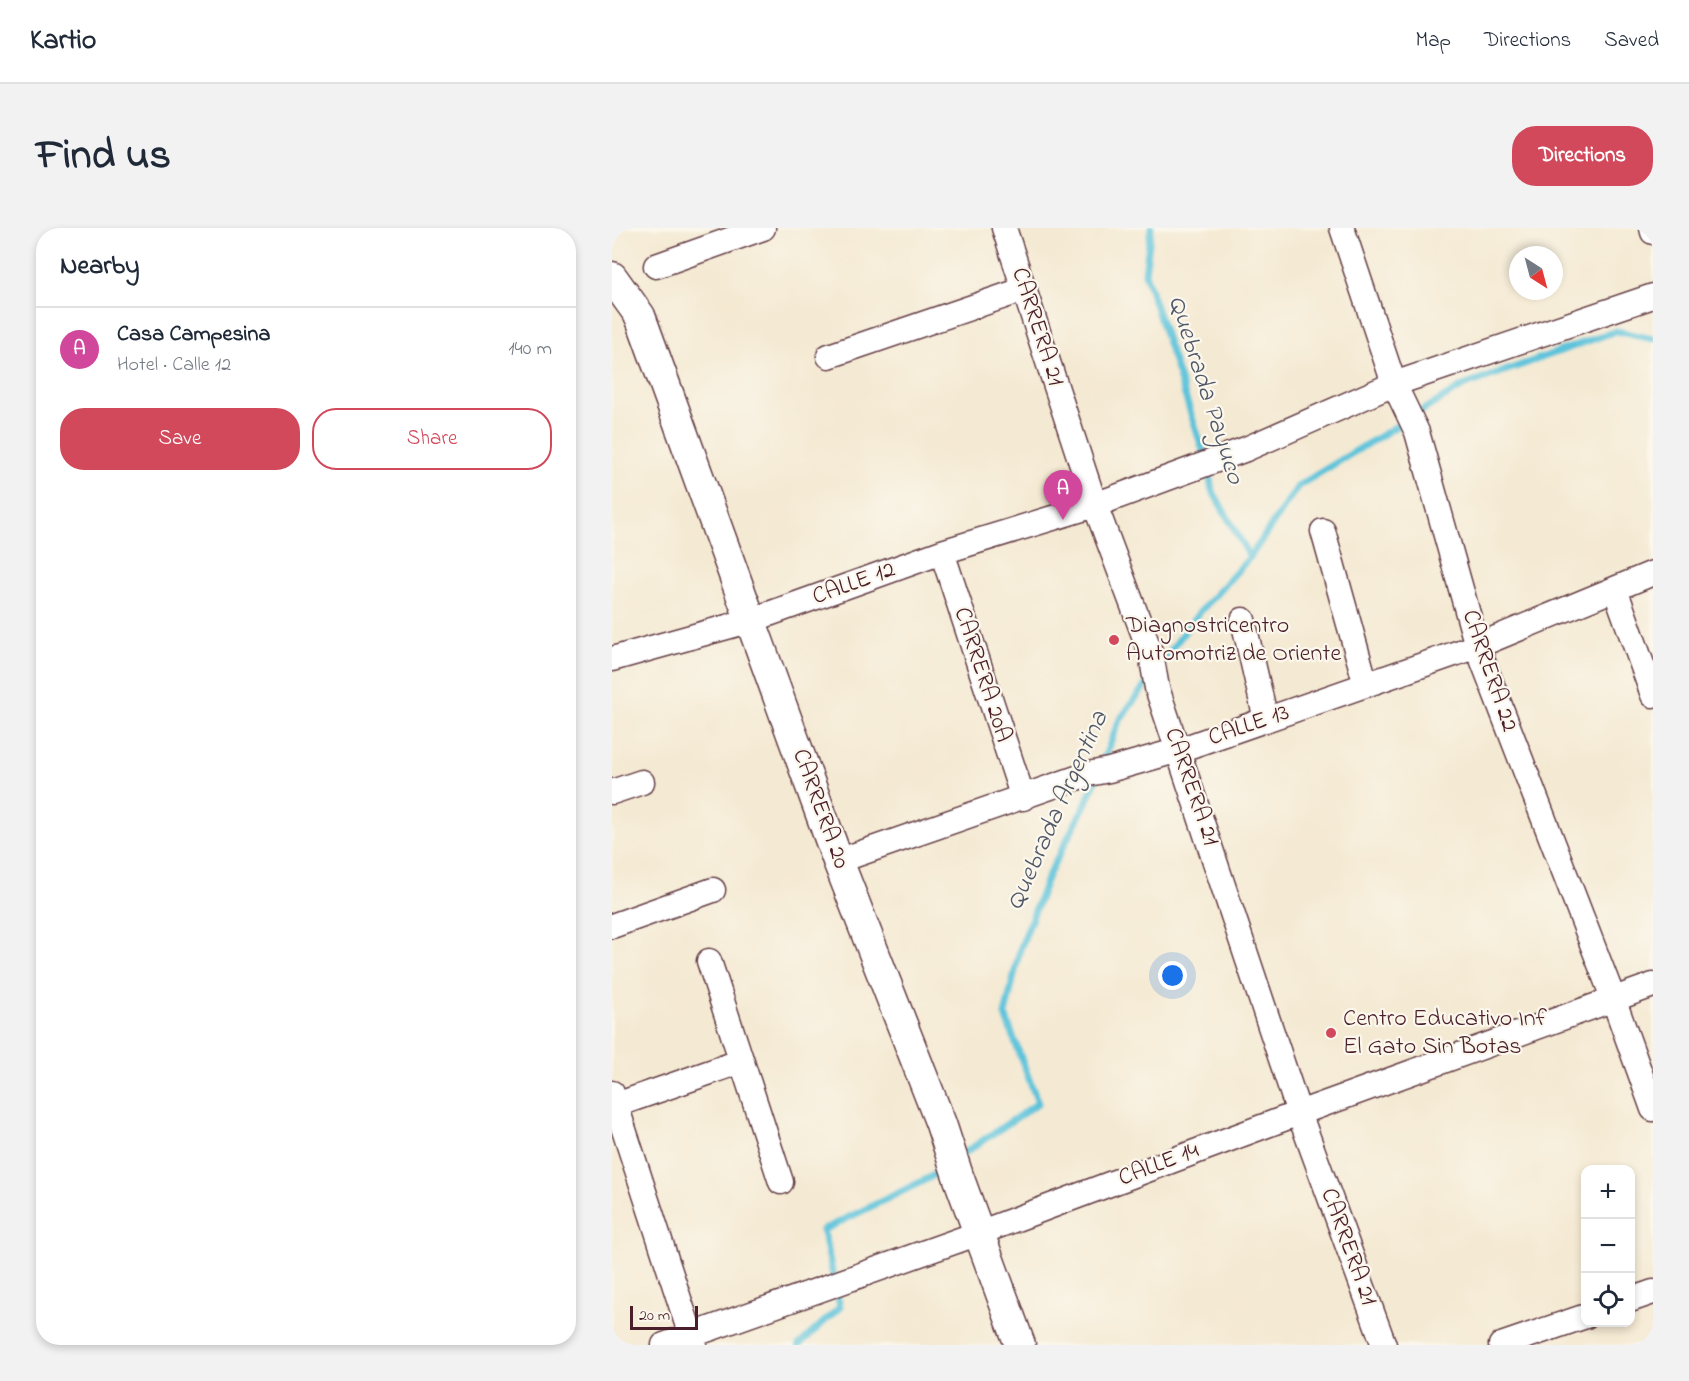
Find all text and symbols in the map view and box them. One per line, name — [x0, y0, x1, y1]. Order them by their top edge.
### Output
text: Kartio — [30, 21, 96, 62]
text: Map — [1415, 26, 1451, 56]
text: Directions — [1484, 26, 1571, 56]
text: Saved — [1604, 26, 1659, 56]
text: Find us — [36, 126, 171, 187]
button: Directions — [1512, 126, 1653, 186]
north arrow — [1509, 246, 1563, 300]
text: Nearby — [60, 248, 139, 286]
street label: CARRERA 21 — [1001, 263, 1073, 391]
water label: Quebrada Payuco — [1157, 291, 1254, 490]
text: Casa Campesina — [117, 319, 270, 351]
text: A — [73, 335, 86, 364]
text: 140 m — [508, 335, 552, 364]
text: Hotel · Calle 12 — [117, 351, 231, 380]
button: Save — [60, 408, 300, 470]
button: Share — [312, 408, 552, 470]
pin: A — [1044, 470, 1082, 520]
street label: CALLE 12 — [808, 553, 900, 615]
street label: CARRERA 20A — [944, 603, 1020, 747]
street label: CARRERA 22 — [1452, 605, 1526, 737]
place label: Diagnostricentro Automotriz de Oriente — [1125, 609, 1341, 672]
marker: Diagnostricentro Automotriz de Oriente — [1107, 633, 1121, 647]
street label: CALLE 13 — [1204, 696, 1294, 756]
water label: Quebrada Argentina — [997, 704, 1119, 917]
street label: CARRERA 21 — [1154, 723, 1228, 851]
street label: CARRERA 20 — [782, 744, 858, 874]
your location — [1158, 961, 1187, 990]
place label: Centro Educativo Inf El Gato Sin Botas — [1343, 1002, 1548, 1065]
marker: Centro Educativo Inf El Gato Sin Botas — [1324, 1026, 1338, 1040]
street label: CALLE 14 — [1114, 1134, 1204, 1196]
map controls — [1581, 1165, 1635, 1327]
button: + — [1581, 1165, 1635, 1219]
street label: CARRERA 21 — [1311, 1183, 1386, 1311]
button: − — [1581, 1219, 1635, 1273]
button: locate — [1581, 1273, 1635, 1327]
scale bar — [630, 1303, 698, 1330]
text: 20 m — [639, 1304, 670, 1328]

